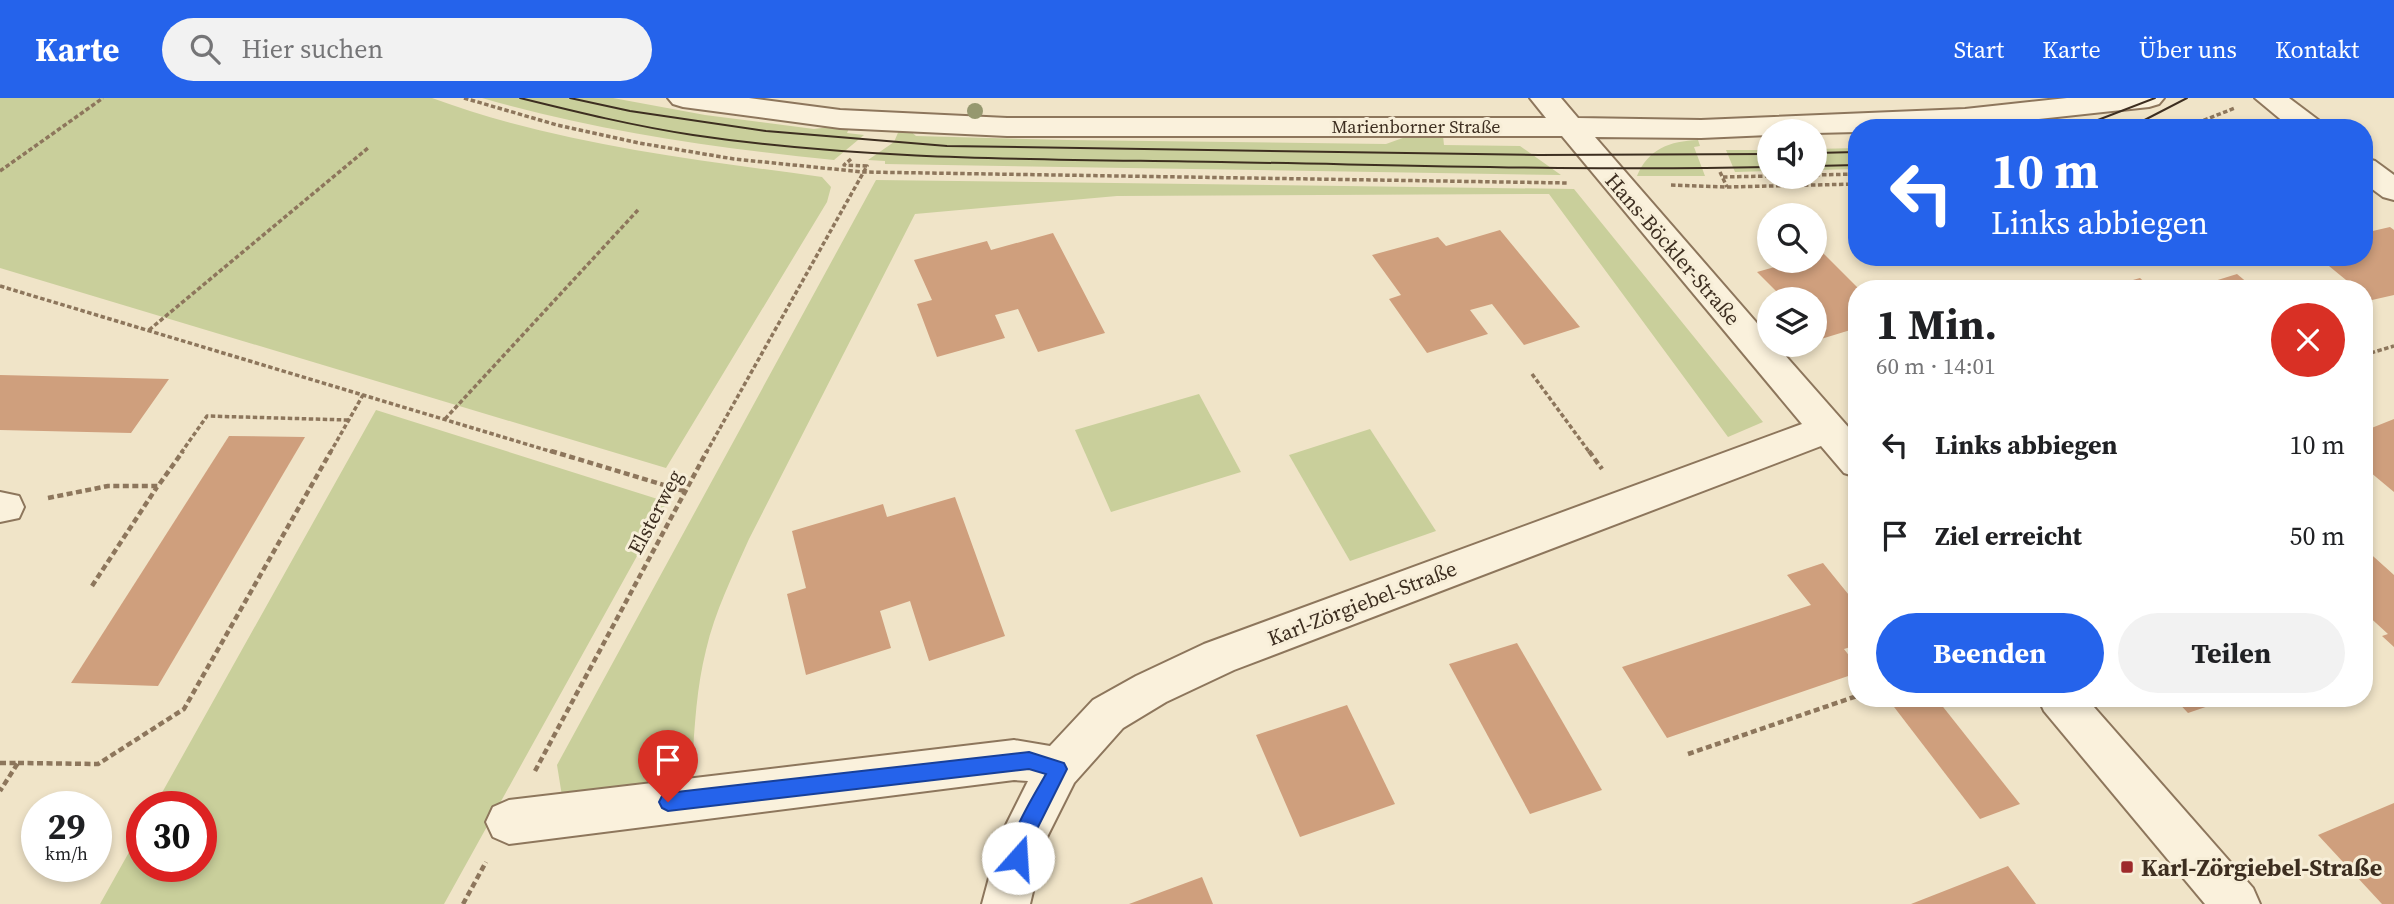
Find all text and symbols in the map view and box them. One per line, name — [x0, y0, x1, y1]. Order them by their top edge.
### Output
search box — [162, 18, 652, 81]
text: Karte — [35, 27, 120, 72]
icon: search — [186, 30, 224, 68]
text: Hier suchen — [242, 31, 383, 67]
text: Start — [1954, 33, 2004, 66]
text: Karte — [2042, 33, 2101, 66]
text: Über uns — [2139, 33, 2237, 66]
text: Kontakt — [2275, 33, 2359, 66]
street label: Marienborner Straße — [1331, 114, 1501, 139]
map controls — [1757, 119, 1827, 357]
button: sound — [1757, 119, 1827, 189]
text: 10 m — [1991, 137, 2099, 204]
icon: left — [1876, 147, 1967, 238]
street label: Hans-Böckler-Straße — [1599, 167, 1747, 331]
text: Links abbiegen — [1991, 201, 2208, 245]
button: search — [1757, 203, 1827, 273]
button: layers — [1757, 287, 1827, 357]
text: 1 Min. — [1876, 295, 1997, 353]
button: close — [2271, 303, 2345, 377]
text: 60 m · 14:01 — [1876, 350, 1996, 382]
icon: left — [1876, 426, 1914, 464]
text: Links abbiegen — [1935, 427, 2118, 463]
text: 10 m — [2290, 427, 2345, 463]
street label: Elsterweg — [621, 465, 689, 559]
icon: arrive — [1876, 517, 1914, 555]
text: Ziel erreicht — [1935, 518, 2082, 554]
text: 50 m — [2290, 518, 2345, 554]
street label: Karl-Zörgiebel-Straße — [1263, 554, 1461, 652]
button: Beenden — [1876, 613, 2104, 693]
button: Teilen — [2118, 613, 2345, 693]
pin — [638, 730, 698, 802]
icon: arrive — [649, 741, 687, 779]
speed limit sign: 30 — [126, 791, 217, 882]
text: 29 — [48, 803, 85, 851]
position arrow — [981, 821, 1055, 895]
text: km/h — [45, 841, 88, 866]
place label: Karl-Zörgiebel-Straße — [2141, 851, 2382, 884]
marker: Karl-Zörgiebel-Straße — [2119, 859, 2135, 875]

